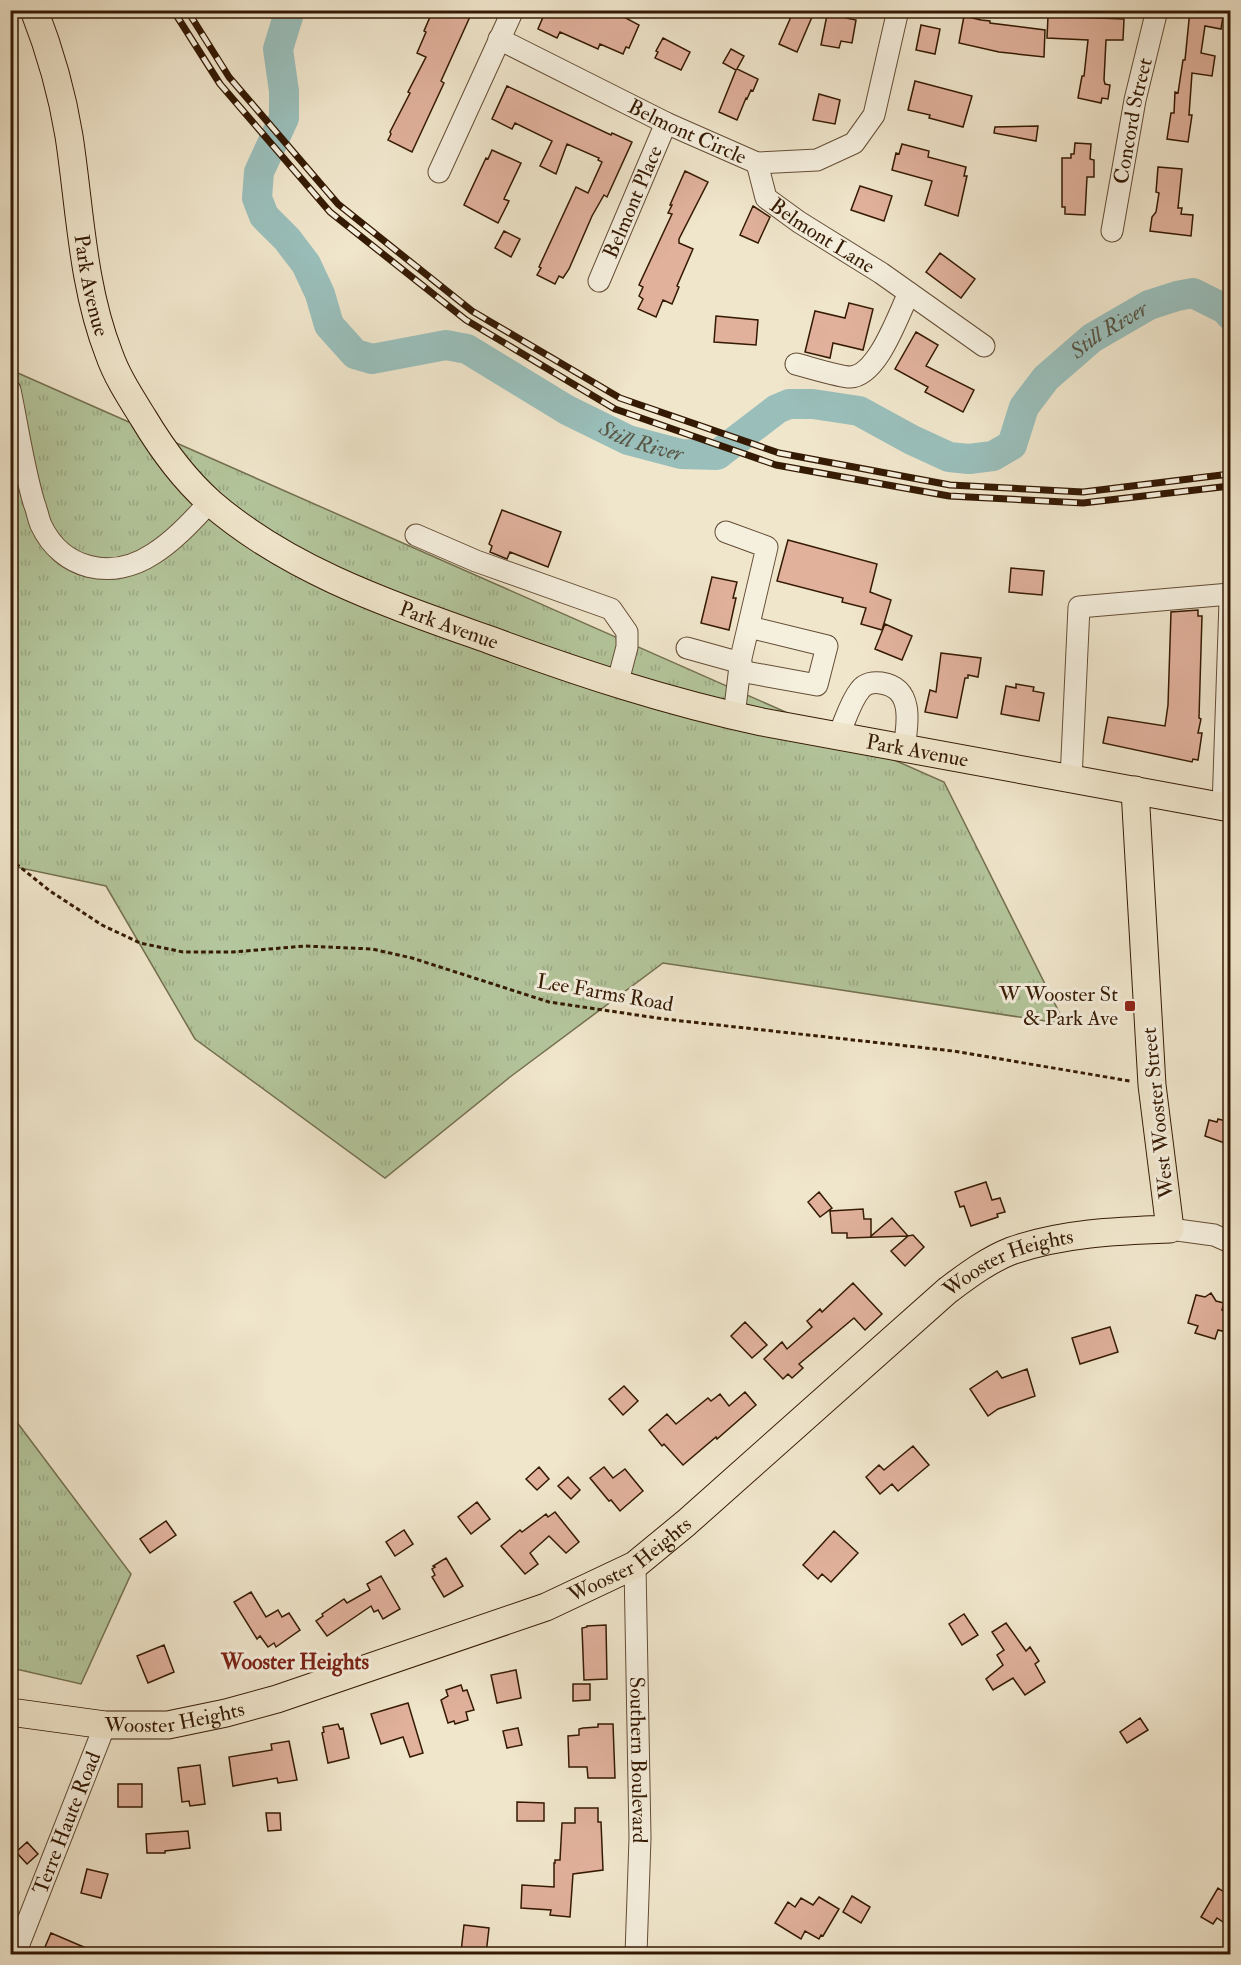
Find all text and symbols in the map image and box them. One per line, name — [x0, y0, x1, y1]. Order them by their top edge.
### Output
street label: Concord Street — [1107, 55, 1158, 186]
street label: Belmont Circle — [624, 93, 751, 170]
street label: Belmont Place — [597, 141, 668, 262]
street label: Belmont Lane — [765, 192, 880, 279]
street label: Park Avenue — [68, 233, 115, 340]
water label: Still River — [1063, 294, 1154, 366]
water label: Still River — [594, 414, 688, 468]
street label: Park Avenue — [395, 595, 502, 656]
street label: Park Avenue — [864, 728, 971, 773]
street label: Lee Farms Road — [535, 968, 676, 1018]
place label: W Wooster St & Park Ave — [998, 981, 1118, 1032]
marker: W Wooster St & Park Ave — [1123, 999, 1137, 1013]
street label: West Wooster Street — [1136, 1026, 1181, 1201]
street label: Wooster Heights — [937, 1223, 1075, 1303]
street label: Wooster Heights — [563, 1511, 697, 1609]
district label: Wooster Heights — [220, 1648, 369, 1677]
street label: Southern Boulevard — [624, 1676, 654, 1844]
street label: Wooster Heights — [103, 1695, 247, 1739]
street label: Terre Haute Road — [26, 1747, 107, 1898]

